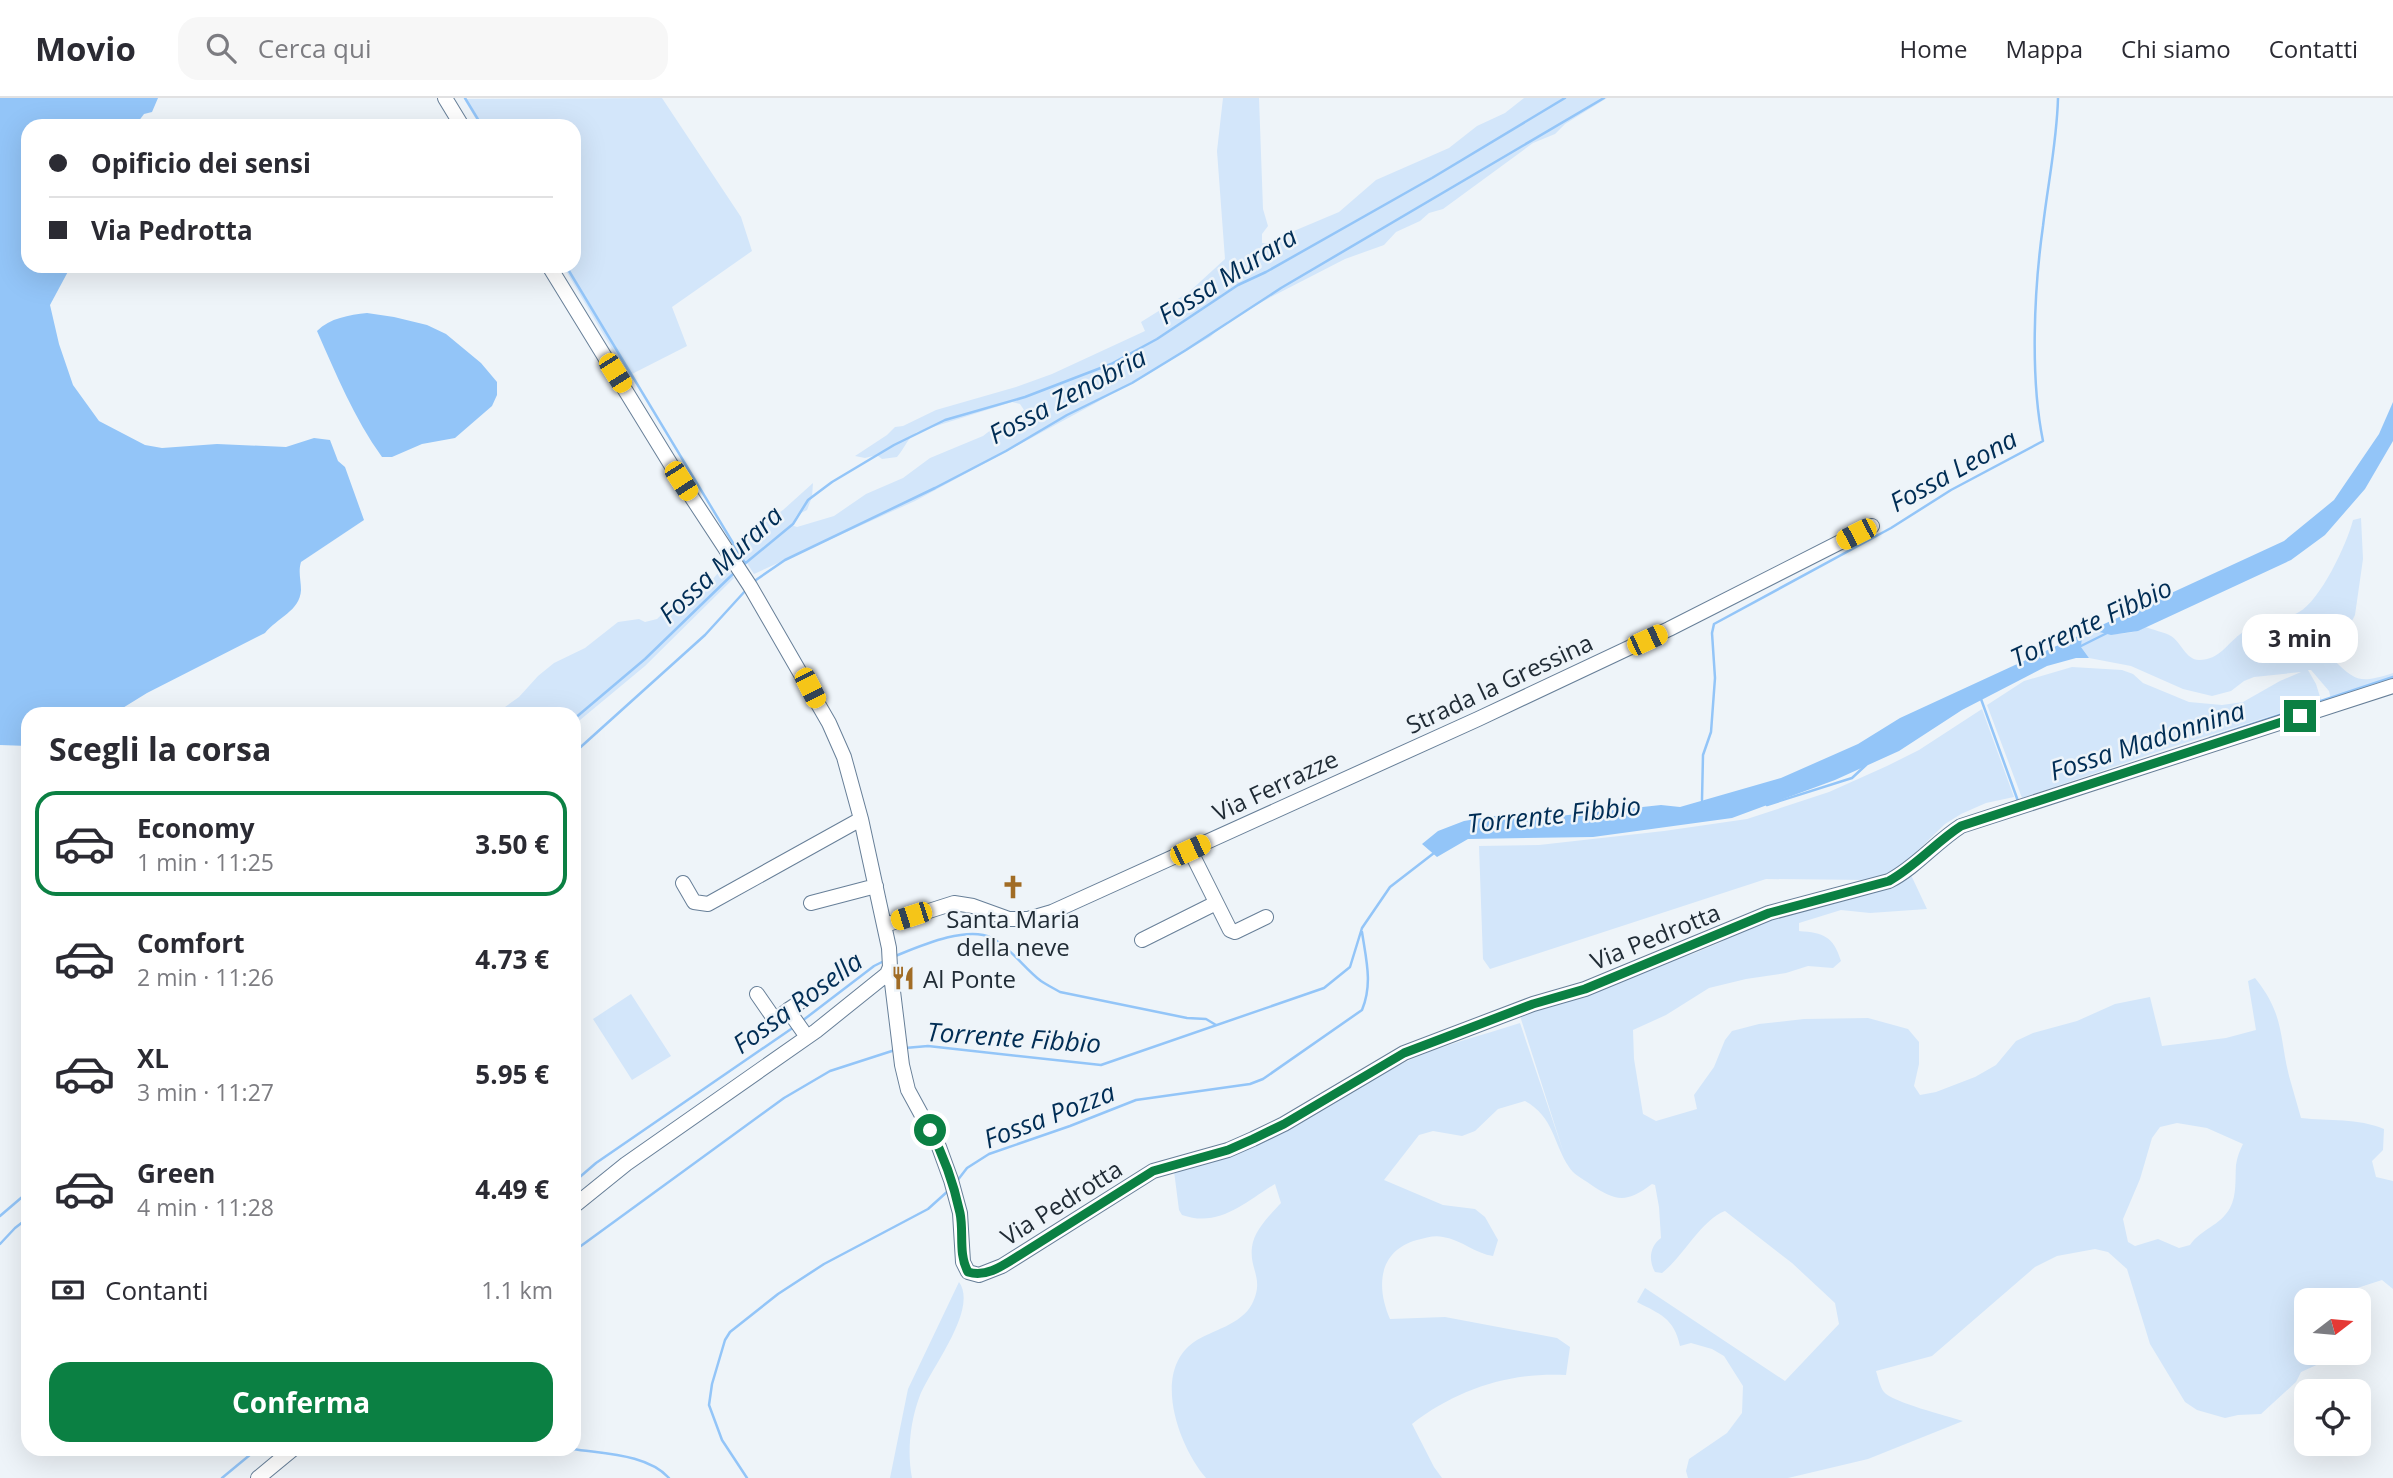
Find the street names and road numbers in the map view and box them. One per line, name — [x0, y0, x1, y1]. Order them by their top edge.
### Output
street label: Strada la Gressina — [1400, 625, 1598, 741]
street label: Via Ferrazze — [1207, 742, 1343, 828]
street label: Via Pedrotta — [1585, 895, 1725, 977]
street label: Via Pedrotta — [994, 1152, 1128, 1252]

